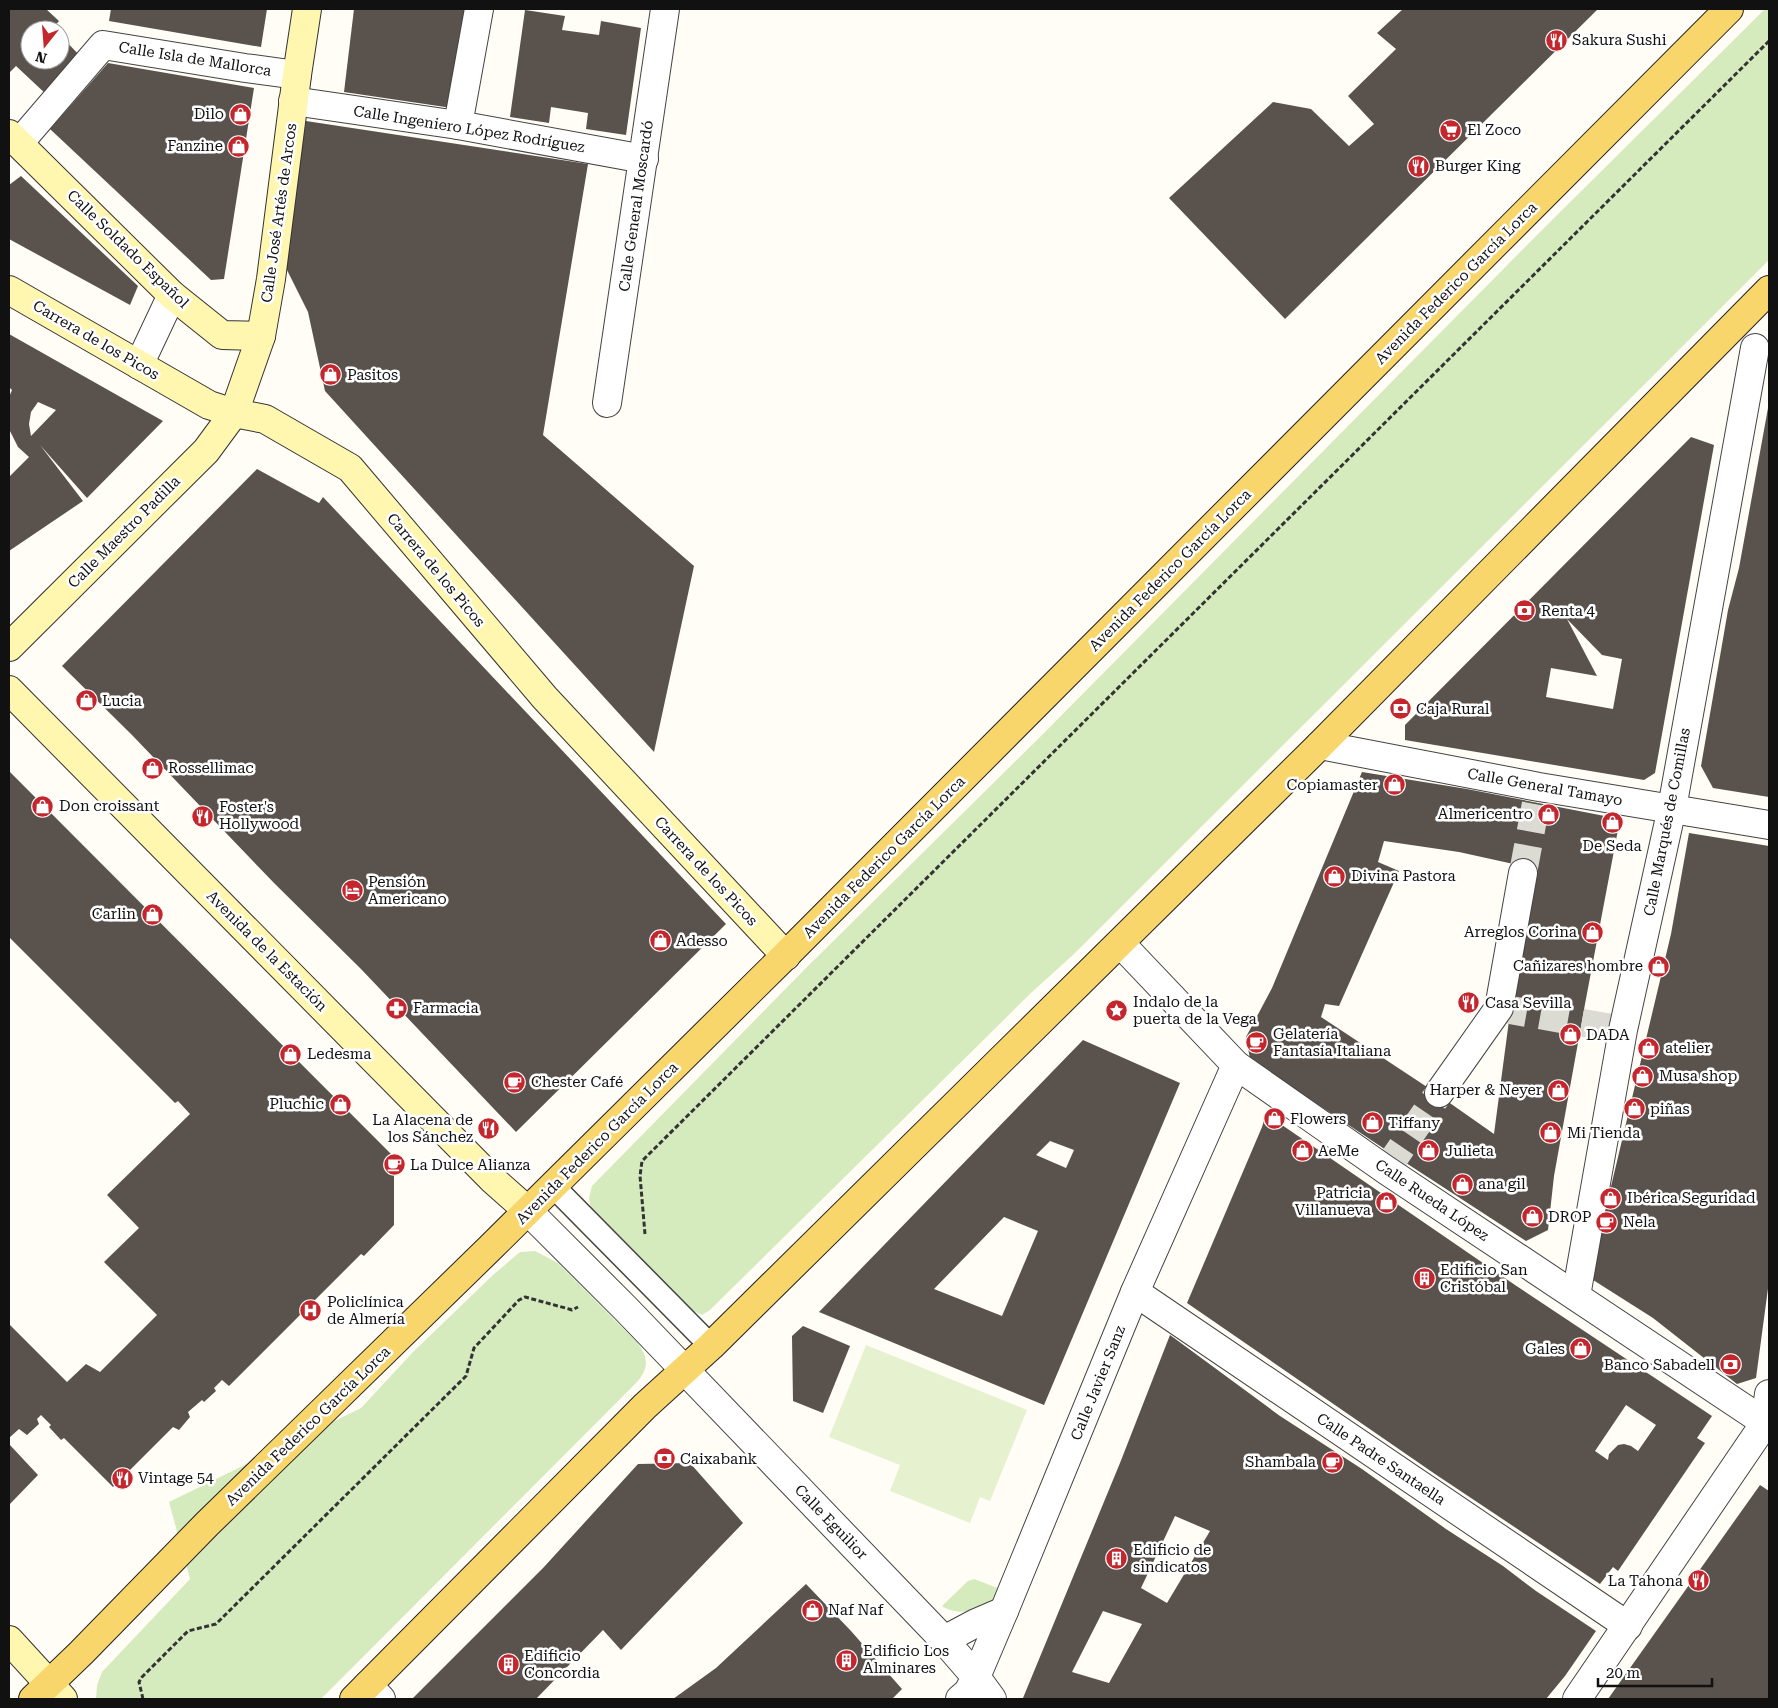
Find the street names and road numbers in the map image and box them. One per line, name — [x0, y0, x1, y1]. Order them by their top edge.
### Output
street label: Calle Isla de Mallorca — [117, 38, 273, 80]
street label: Calle Ingeniero López Rodríguez — [352, 102, 586, 156]
street label: Calle General Moscardó — [615, 119, 657, 293]
street label: Calle José Artés de Arcos — [257, 122, 301, 304]
street label: Calle Soldado Español — [63, 186, 193, 312]
street label: Avenida Federico García Lorca — [1371, 198, 1541, 368]
street label: Carrera de los Picos — [30, 296, 162, 384]
street label: Calle Maestro Padilla — [64, 472, 184, 592]
street label: Avenida Federico García Lorca — [1085, 485, 1255, 655]
street label: Carrera de los Picos — [383, 509, 489, 631]
street label: Calle Marqués de Comillas — [1640, 726, 1694, 918]
street label: Calle General Tamayo — [1466, 764, 1624, 810]
street label: Avenida Federico García Lorca — [799, 772, 969, 942]
street label: Carrera de los Picos — [651, 813, 761, 929]
street label: Avenida de la Estación — [203, 887, 331, 1015]
street label: Avenida Federico García Lorca — [512, 1058, 682, 1228]
street label: Calle Rueda López — [1372, 1155, 1492, 1245]
street label: Calle Javier Sanz — [1067, 1323, 1129, 1443]
street label: Avenida Federico García Lorca — [222, 1343, 394, 1509]
street label: Calle Padre Santaella — [1313, 1409, 1449, 1509]
street label: Calle Eguilior — [791, 1481, 871, 1563]

